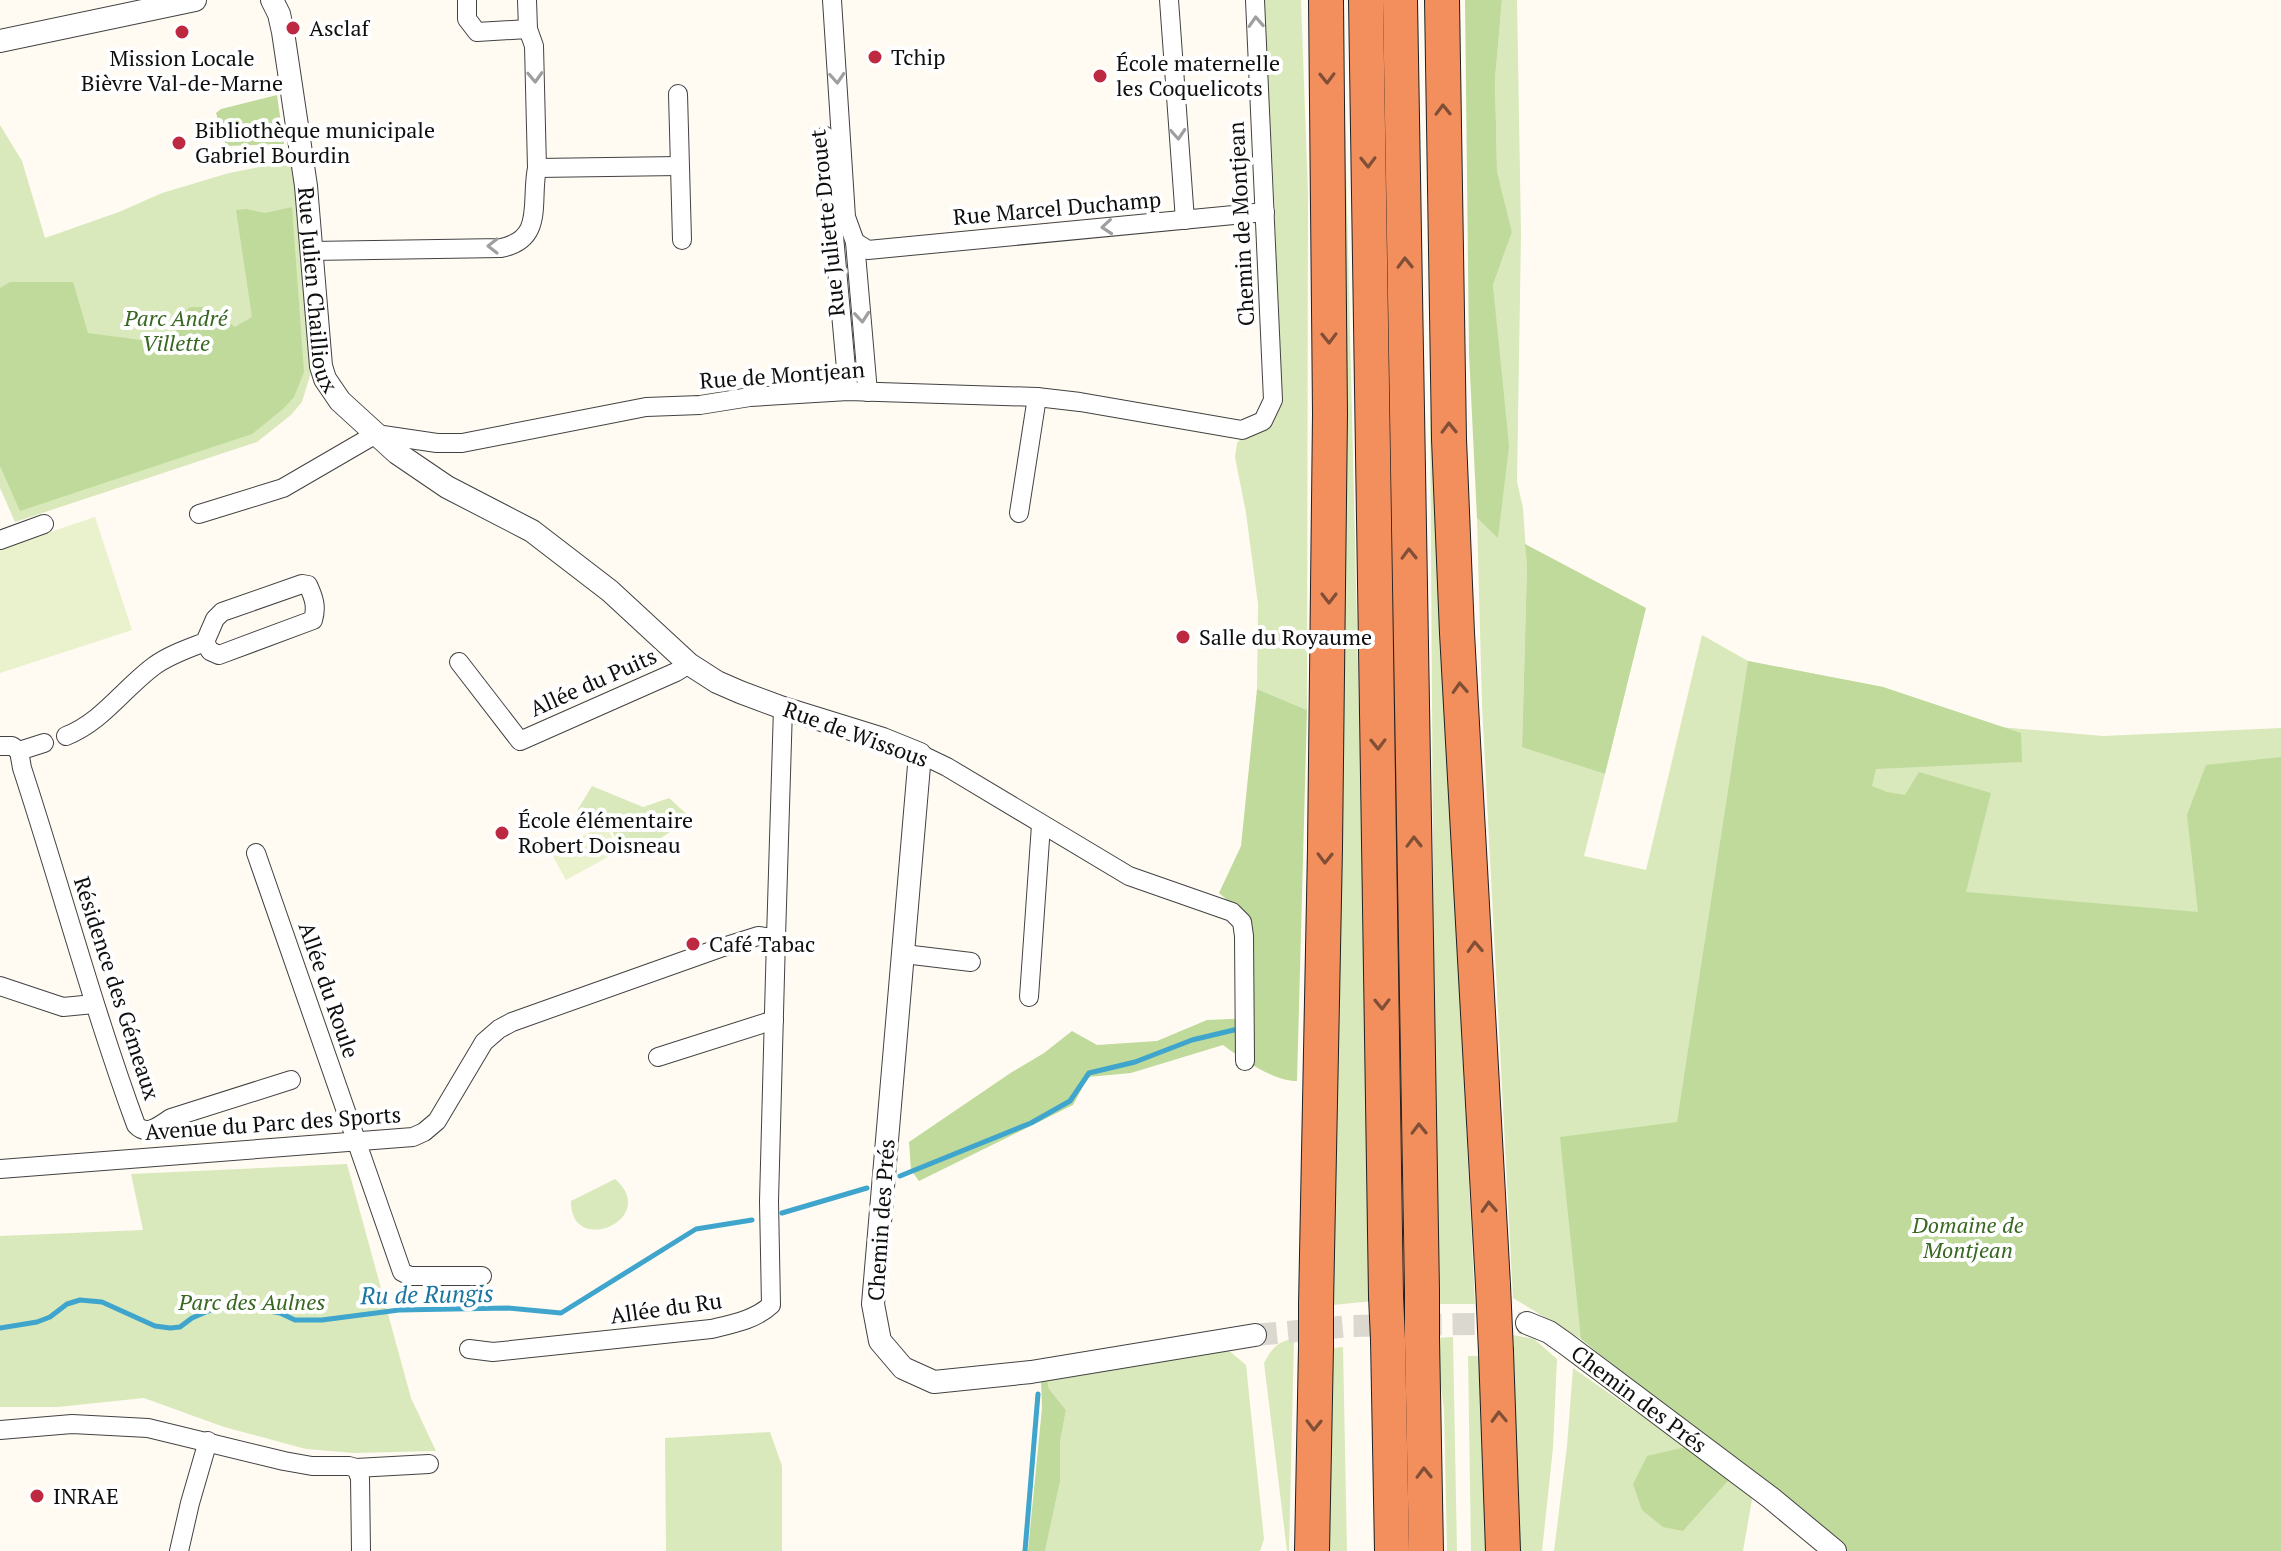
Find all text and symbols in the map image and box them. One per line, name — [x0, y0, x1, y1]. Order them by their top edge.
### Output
place label: Asclaf — [309, 13, 371, 42]
one-way arrow — [1248, 15, 1265, 28]
marker: Asclaf — [284, 19, 302, 37]
marker: Mission Locale Bièvre Val-de-Marne — [173, 23, 191, 41]
place label: Tchip — [891, 42, 945, 71]
place label: Mission Locale Bièvre Val-de-Marne — [81, 43, 283, 97]
marker: Tchip — [866, 48, 884, 66]
place label: École maternelle les Coquelicots — [1116, 48, 1280, 102]
marker: École maternelle les Coquelicots — [1091, 67, 1109, 85]
one-way arrow — [527, 71, 544, 84]
one-way arrow — [828, 72, 845, 85]
one-way arrow — [1318, 72, 1336, 85]
one-way arrow — [1434, 103, 1452, 116]
place label: Bibliothèque municipale Gabriel Bourdin — [195, 115, 435, 169]
street label: Chemin de Montjean — [1221, 121, 1260, 327]
street label: Rue Juliette Drouet — [802, 128, 851, 318]
one-way arrow — [1169, 128, 1186, 141]
marker: Bibliothèque municipale Gabriel Bourdin — [170, 134, 188, 152]
one-way arrow — [1359, 156, 1377, 169]
street label: Rue Marcel Duchamp — [952, 184, 1162, 231]
street label: Rue Julien Chaillioux — [292, 185, 345, 398]
one-way arrow — [1100, 219, 1113, 236]
one-way arrow — [486, 238, 499, 255]
one-way arrow — [1396, 256, 1414, 269]
park label: Parc André Villette — [123, 303, 229, 357]
one-way arrow — [853, 311, 870, 324]
one-way arrow — [1321, 332, 1338, 345]
street label: Rue de Montjean — [698, 354, 866, 395]
one-way arrow — [1440, 421, 1458, 434]
one-way arrow — [1401, 547, 1418, 560]
one-way arrow — [1320, 592, 1338, 605]
place label: Salle du Royaume — [1199, 622, 1372, 651]
marker: Salle du Royaume — [1174, 628, 1192, 646]
street label: Allée du Puits — [525, 641, 661, 722]
one-way arrow — [1451, 681, 1468, 694]
street label: Rue de Wissous — [780, 694, 933, 773]
one-way arrow — [1369, 738, 1387, 751]
place label: École élémentaire Robert Doisneau — [518, 805, 693, 859]
marker: École élémentaire Robert Doisneau — [493, 824, 511, 842]
one-way arrow — [1405, 835, 1422, 848]
one-way arrow — [1317, 852, 1334, 865]
street label: Résidence des Gémeaux — [68, 873, 167, 1104]
street label: Allée du Roule — [293, 918, 366, 1062]
place label: Café Tabac — [709, 929, 815, 958]
marker: Café Tabac — [684, 935, 702, 953]
one-way arrow — [1466, 940, 1483, 953]
one-way arrow — [1374, 998, 1391, 1011]
street label: Avenue du Parc des Sports — [144, 1099, 402, 1146]
one-way arrow — [1410, 1122, 1428, 1135]
street label: Chemin des Prés — [860, 1138, 901, 1302]
one-way arrow — [1481, 1200, 1498, 1213]
park label: Domaine de Montjean — [1911, 1210, 2024, 1264]
water label: Ru de Rungis — [359, 1277, 494, 1311]
street label: Allée du Ru — [608, 1285, 724, 1330]
park label: Parc des Aulnes — [178, 1287, 325, 1316]
street label: Chemin des Prés — [1566, 1338, 1713, 1459]
one-way arrow — [1490, 1410, 1507, 1423]
one-way arrow — [1305, 1419, 1323, 1432]
one-way arrow — [1416, 1466, 1433, 1479]
place label: INRAE — [53, 1481, 119, 1510]
marker: INRAE — [28, 1487, 46, 1505]

